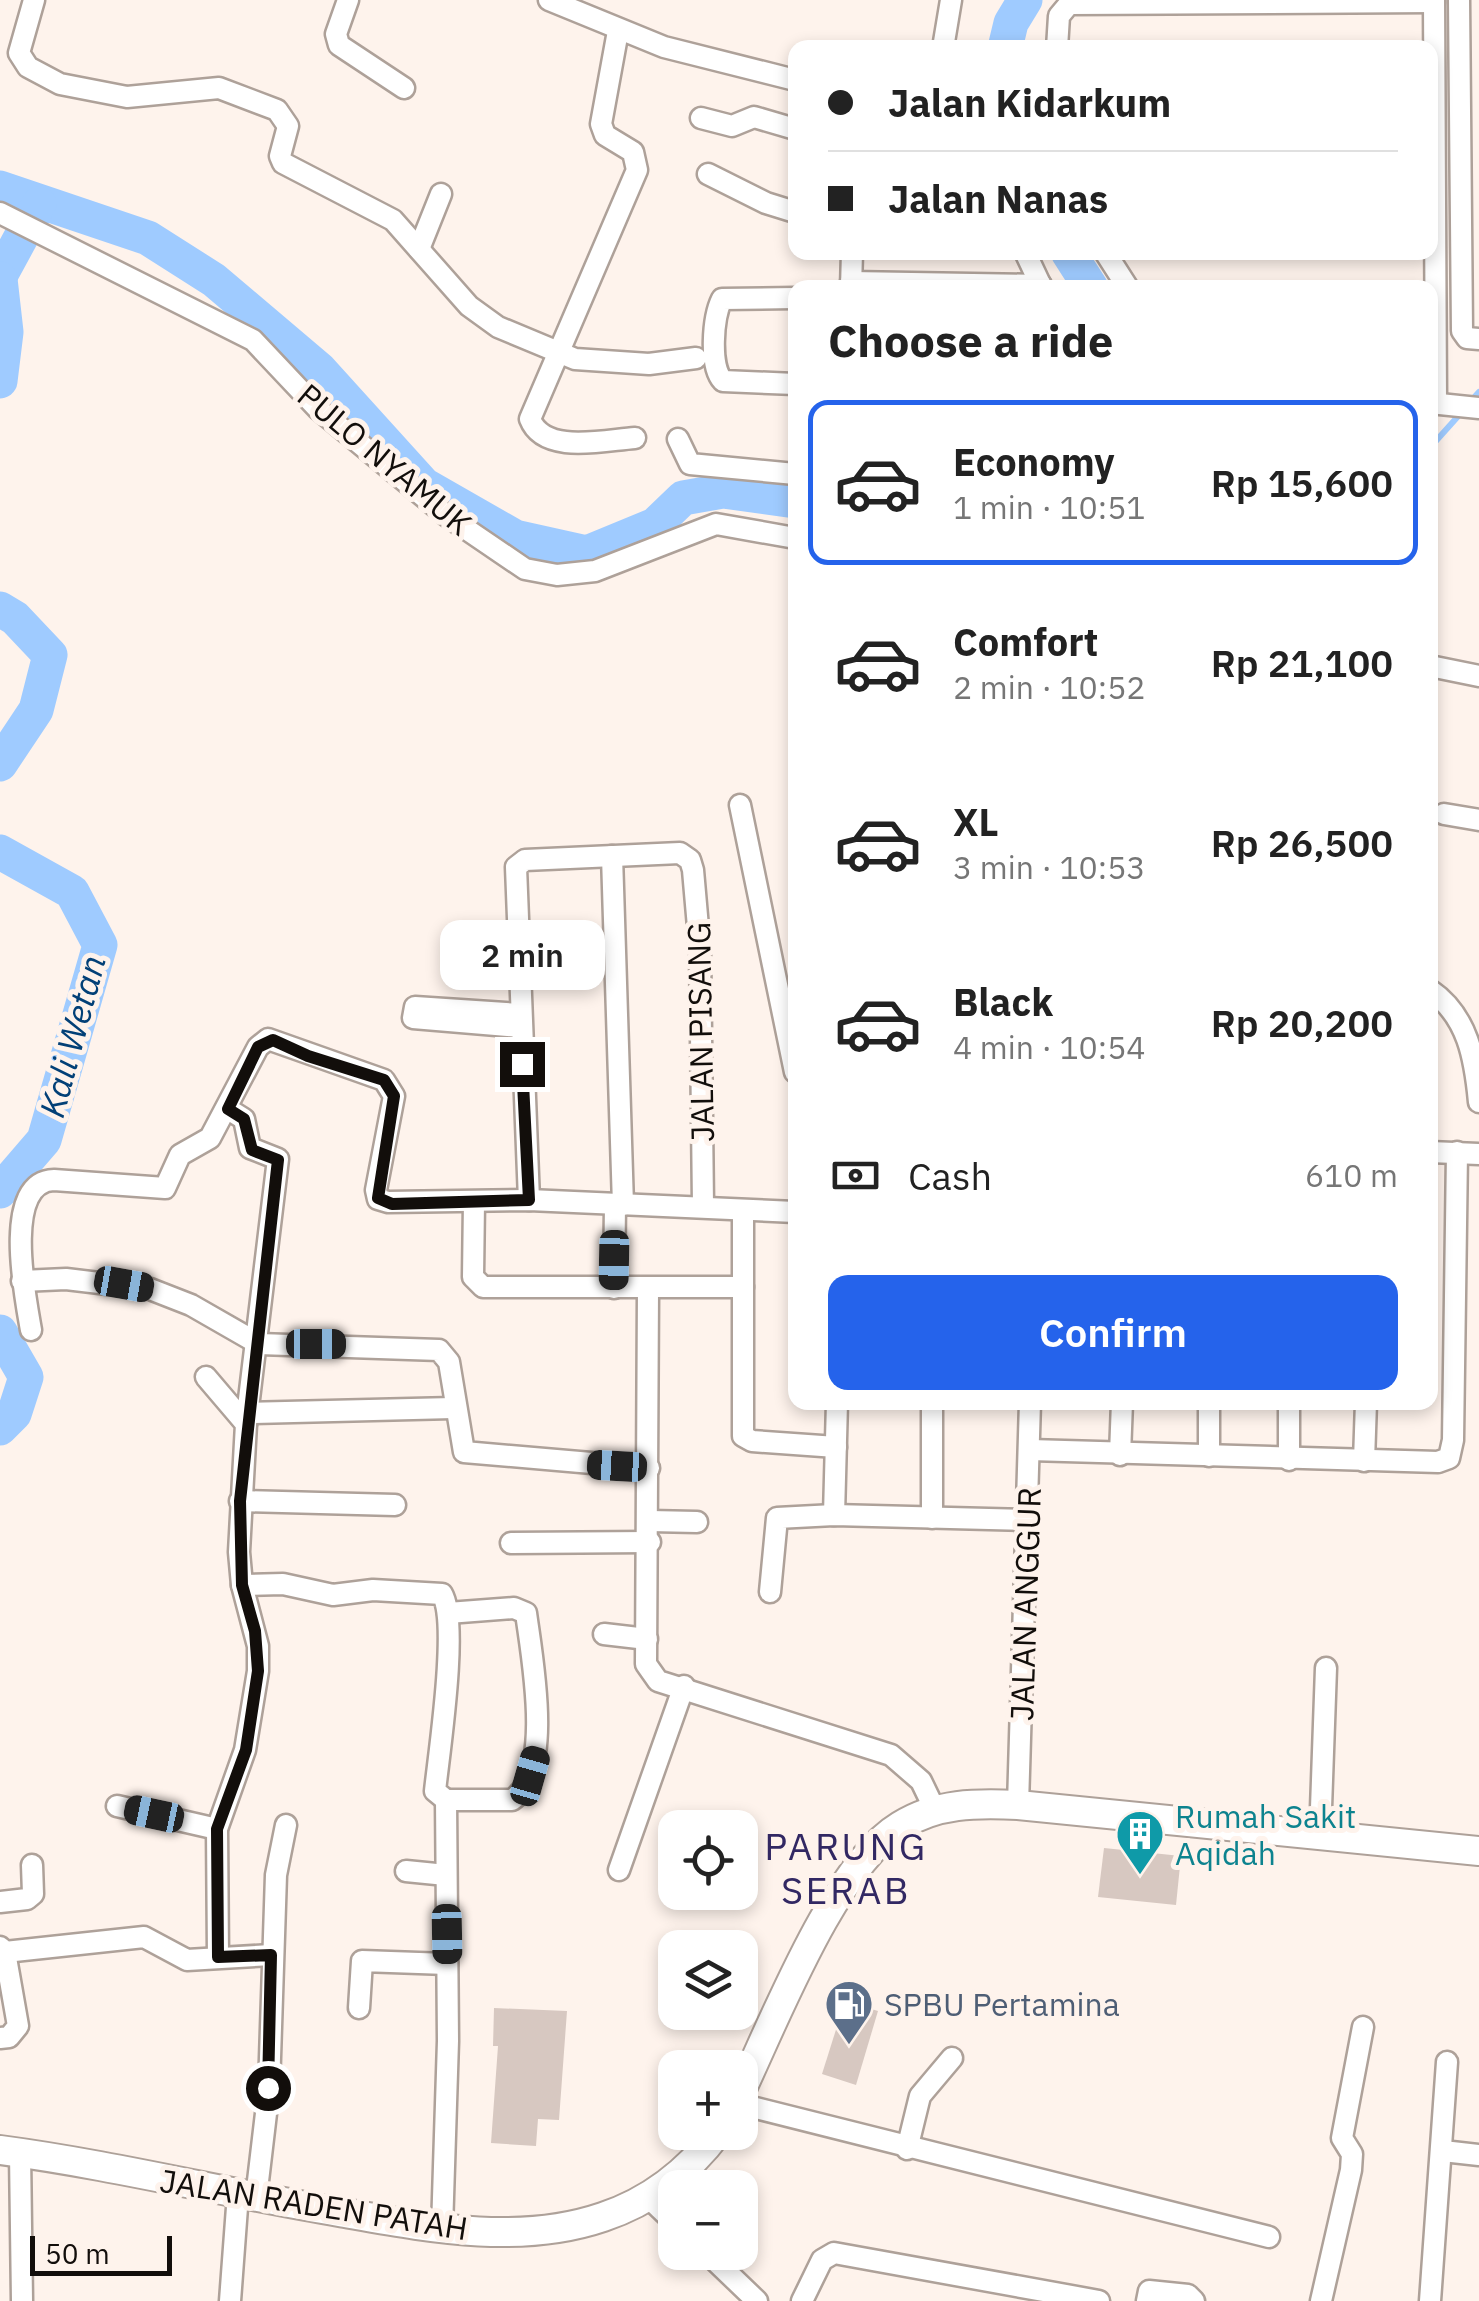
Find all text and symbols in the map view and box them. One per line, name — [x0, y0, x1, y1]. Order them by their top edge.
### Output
text: Jalan Kidarkum — [888, 78, 1171, 127]
text: Jalan Nanas — [888, 174, 1108, 223]
text: Choose a ride — [828, 311, 1113, 369]
street label: PULO NYAMUK — [289, 374, 481, 544]
text: Economy — [953, 437, 1115, 486]
icon: car — [833, 438, 923, 528]
text: Rp 15,600 — [1211, 458, 1393, 507]
text: 1 min · 10:51 — [953, 486, 1146, 528]
text: Comfort — [953, 617, 1098, 666]
icon: car — [833, 618, 923, 708]
text: Rp 21,100 — [1211, 638, 1393, 687]
text: 2 min · 10:52 — [953, 666, 1146, 708]
text: XL — [953, 797, 999, 846]
icon: car — [833, 798, 923, 888]
text: Rp 26,500 — [1211, 818, 1393, 867]
text: 3 min · 10:53 — [953, 846, 1146, 888]
callout: 2 min — [440, 919, 604, 989]
street label: JALAN PISANG — [677, 922, 723, 1142]
text: 2 min — [481, 934, 564, 976]
water label: Kali Wetan — [28, 950, 116, 1122]
text: Black — [953, 977, 1053, 1026]
icon: car — [833, 978, 923, 1068]
text: Rp 20,200 — [1211, 998, 1393, 1047]
text: 4 min · 10:54 — [953, 1026, 1146, 1068]
route end — [500, 1042, 545, 1087]
icon: cash — [828, 1148, 883, 1203]
text: Cash — [908, 1151, 992, 1200]
text: 610 m — [1305, 1154, 1398, 1196]
car — [598, 1230, 630, 1290]
car — [92, 1264, 156, 1304]
button: Confirm — [828, 1275, 1398, 1390]
car — [286, 1329, 346, 1359]
car — [586, 1449, 648, 1483]
street label: JALAN ANGGUR — [1000, 1486, 1050, 1722]
car — [507, 1743, 553, 1809]
car — [122, 1793, 186, 1835]
place label: Rumah Sakit Aqidah — [1175, 1795, 1356, 1874]
building icon: Rumah Sakit Aqidah — [1114, 1808, 1166, 1876]
map controls — [658, 1810, 758, 2270]
button: locate — [658, 1810, 758, 1910]
district label: PARUNG SERAB — [764, 1821, 928, 1914]
car — [431, 1904, 463, 1964]
button: layers — [658, 1930, 758, 2030]
fuel station icon: SPBU Pertamina — [823, 1978, 875, 2046]
place label: SPBU Pertamina — [884, 1983, 1120, 2025]
button: + — [658, 2050, 758, 2150]
route start — [246, 2066, 291, 2111]
street label: JALAN RADEN PATAH — [157, 2159, 471, 2249]
button: − — [658, 2170, 758, 2270]
scale bar — [30, 2231, 172, 2276]
text: 50 m — [45, 2235, 110, 2272]

